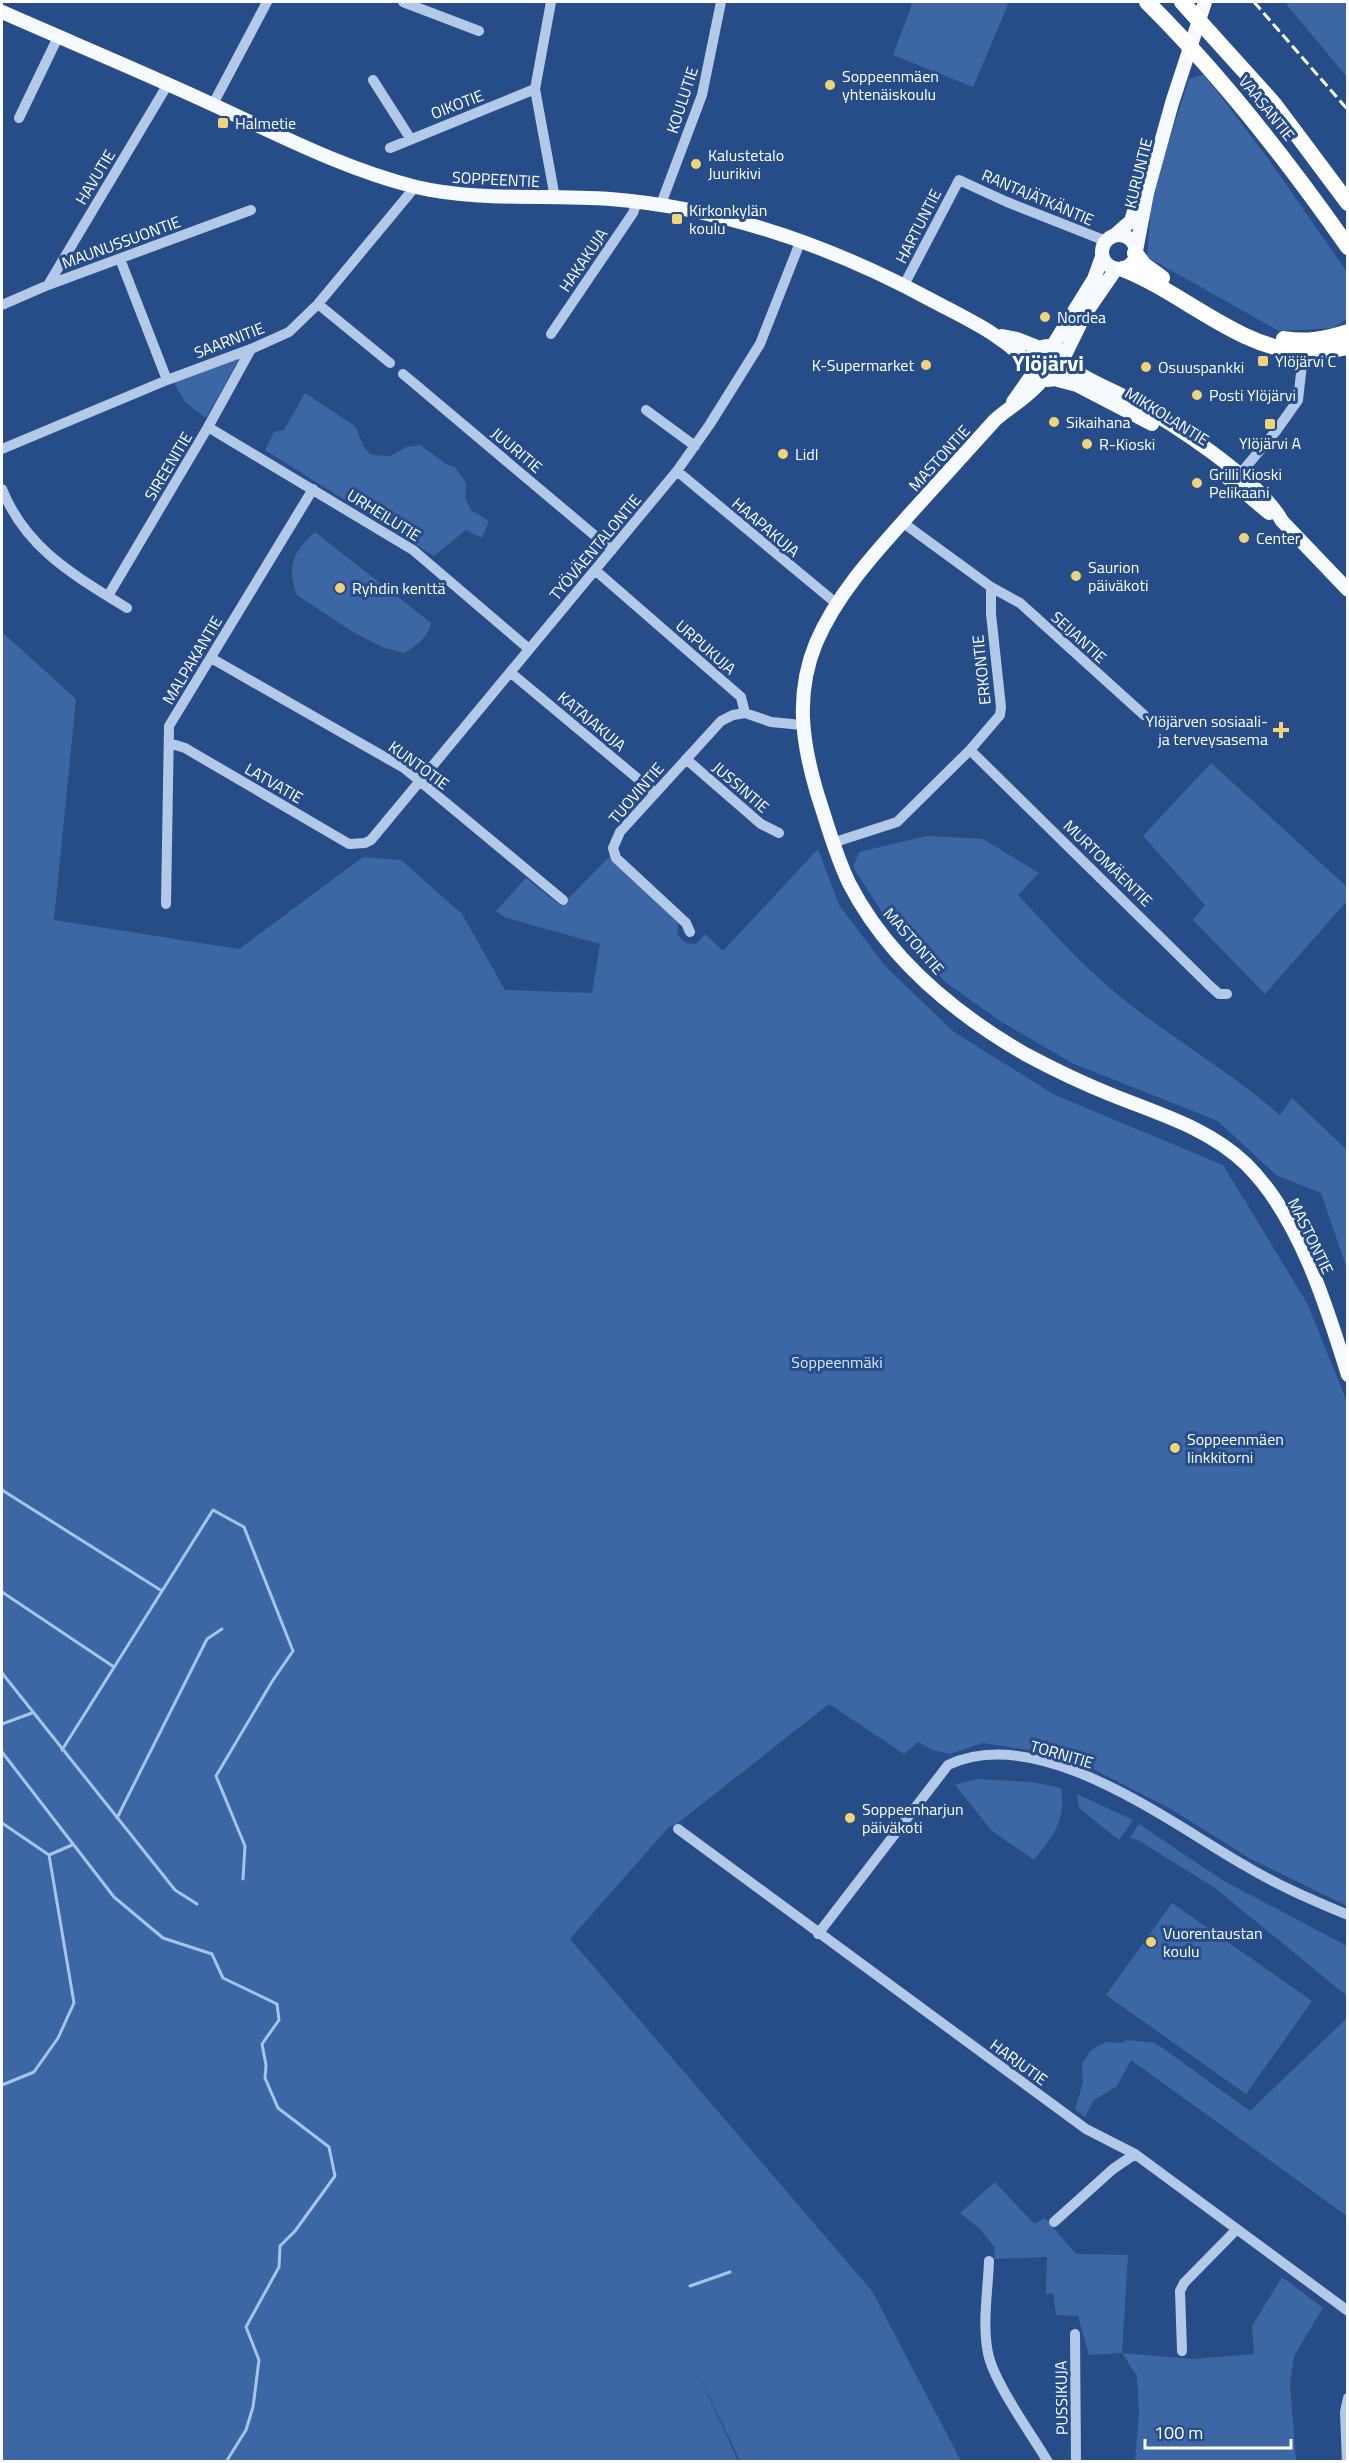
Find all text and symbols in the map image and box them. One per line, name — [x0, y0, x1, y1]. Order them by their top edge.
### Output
street label: KOULUTIE — [660, 63, 704, 136]
place label: Soppeenmäen yhtenäiskoulu — [842, 64, 939, 106]
street label: VAASANTIE — [1233, 70, 1301, 146]
marker: Soppeenmäen yhtenäiskoulu — [823, 78, 837, 92]
street label: OIKOTIE — [427, 83, 487, 125]
place label: Halmetie — [235, 111, 296, 135]
marker: Halmetie — [216, 116, 230, 130]
street label: KURUNTIE — [1118, 135, 1158, 211]
place label: Kalustetalo Juurikivi — [708, 143, 784, 185]
street label: HAVUTIE — [69, 145, 121, 209]
marker: Kalustetalo Juurikivi — [689, 157, 703, 171]
street label: RANTAJÄTKÄNTIE — [978, 163, 1098, 231]
street label: SOPPEENTIE — [451, 165, 541, 193]
street label: HARTUNTIE — [889, 184, 947, 267]
place label: Kirkonkylän koulu — [689, 198, 767, 240]
street label: MAUNUSSUONTIE — [58, 209, 184, 275]
marker: Kirkonkylän koulu — [670, 212, 684, 226]
street label: HAKAKUJA — [553, 223, 613, 297]
place label: Nordea — [1057, 305, 1106, 329]
marker: Nordea — [1038, 310, 1052, 324]
street label: SAARNITIE — [190, 316, 268, 364]
district label: Ylöjärvi — [1012, 346, 1084, 380]
place label: Ylöjärvi C — [1275, 349, 1337, 373]
place label: K-Supermarket — [812, 353, 914, 377]
marker: Ylöjärvi C — [1256, 354, 1270, 368]
place label: Osuuspankki — [1158, 355, 1244, 379]
marker: K-Supermarket — [919, 358, 933, 372]
marker: Osuuspankki — [1139, 360, 1153, 374]
street label: MIKKOLANTIE — [1120, 381, 1214, 451]
place label: Posti Ylöjärvi — [1209, 383, 1296, 407]
marker: Posti Ylöjärvi — [1190, 388, 1204, 402]
place label: Sikaihana — [1066, 410, 1131, 434]
marker: Sikaihana — [1047, 415, 1061, 429]
marker: Ylöjärvi A — [1263, 417, 1277, 431]
street label: MASTONTIE — [903, 419, 976, 497]
street label: JUURITIE — [486, 421, 548, 479]
street label: SIREENITIE — [138, 427, 198, 505]
place label: Ylöjärvi A — [1239, 431, 1301, 455]
place label: R-Kioski — [1099, 432, 1155, 456]
marker: R-Kioski — [1080, 437, 1094, 451]
place label: Lidl — [795, 442, 818, 466]
marker: Lidl — [776, 447, 790, 461]
place label: Grilli Kioski Pelikaani — [1209, 462, 1282, 504]
marker: Grilli Kioski Pelikaani — [1190, 476, 1204, 490]
street label: URHEILUTIE — [343, 483, 426, 547]
street label: TYÖVÄENTALONTIE — [543, 489, 647, 605]
street label: HAAPAKUJA — [727, 492, 805, 563]
place label: Center — [1256, 526, 1301, 550]
marker: Center — [1237, 531, 1251, 545]
place label: Saurion päiväkoti — [1088, 555, 1149, 597]
marker: Saurion päiväkoti — [1069, 569, 1083, 583]
place label: Ryhdin kenttä — [352, 576, 446, 600]
marker: Ryhdin kenttä — [333, 581, 347, 595]
street label: SEIJANTIE — [1046, 605, 1112, 669]
street label: MALPAKANTIE — [156, 611, 228, 709]
street label: URPUKUJA — [670, 614, 742, 680]
street label: ERKONTIE — [965, 634, 997, 706]
street label: KATAJAKUJA — [553, 685, 632, 757]
place label: Ylöjärven sosiaali- ja terveysasema — [1145, 709, 1268, 751]
marker: Ylöjärven sosiaali- ja terveysasema — [1272, 721, 1290, 739]
street label: KUNTOTIE — [384, 735, 454, 795]
street label: JUSSINTIE — [707, 756, 775, 819]
street label: LATVATIE — [240, 757, 308, 809]
street label: TUOVINTIE — [603, 757, 670, 829]
street label: MURTOMÄENTIE — [1058, 814, 1158, 912]
street label: MASTONTIE — [878, 902, 950, 980]
street label: MASTONTIE — [1282, 1194, 1340, 1278]
park label: Soppeenmäki — [791, 1350, 883, 1374]
place label: Soppeenmäen linkkitorni — [1187, 1427, 1284, 1469]
marker: Soppeenmäen linkkitorni — [1168, 1441, 1182, 1455]
street label: TORNITIE — [1028, 1734, 1096, 1774]
place label: Soppeenharjun päiväkoti — [862, 1797, 963, 1839]
marker: Soppeenharjun päiväkoti — [843, 1811, 857, 1825]
place label: Vuorentaustan koulu — [1163, 1921, 1263, 1963]
marker: Vuorentaustan koulu — [1144, 1935, 1158, 1949]
street label: HARJUTIE — [985, 2033, 1053, 2091]
street label: PUSSIKUJA — [1048, 2360, 1074, 2435]
scale bar — [1145, 2412, 1290, 2450]
text: 100 m — [1154, 2419, 1203, 2446]

